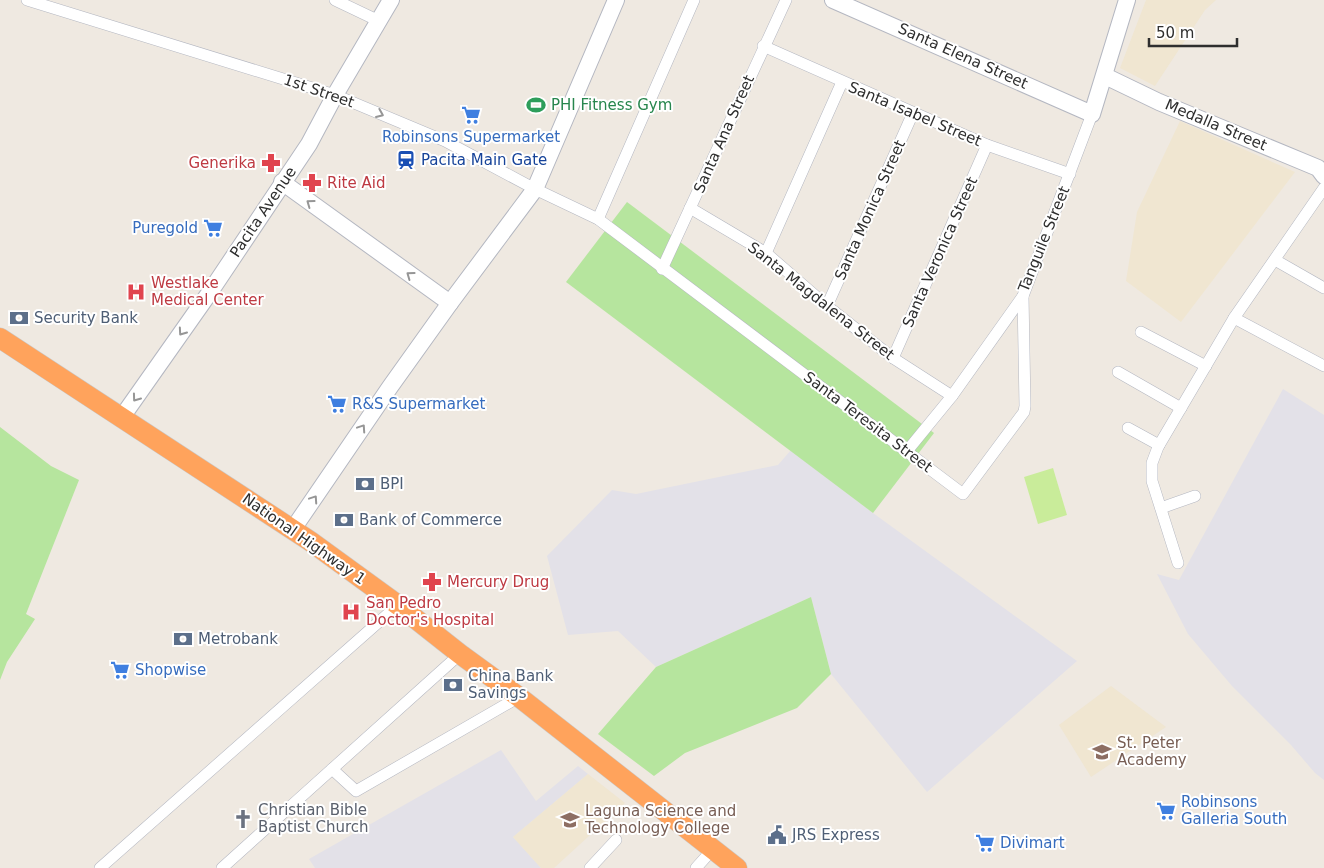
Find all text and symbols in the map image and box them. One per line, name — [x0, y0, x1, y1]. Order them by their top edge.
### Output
scale bar — [1149, 15, 1236, 47]
street label: Santa Elena Street — [895, 19, 1031, 93]
text: 50 m — [1156, 24, 1194, 42]
street label: 1st Street — [281, 71, 357, 112]
street label: Santa Ana Street — [690, 72, 758, 196]
street label: Santa Isabel Street — [846, 78, 984, 150]
sports icon: PHI Fitness Gym — [525, 94, 547, 116]
street label: Medalla Street — [1162, 95, 1270, 155]
place label: PHI Fitness Gym — [551, 96, 672, 114]
supermarket icon: Robinsons Supermarket — [460, 104, 482, 126]
one-way arrow — [375, 107, 384, 118]
place label: Robinsons Supermarket — [382, 128, 560, 146]
street label: Santa Monica Street — [831, 137, 909, 283]
station icon: Pacita Main Gate — [395, 149, 417, 171]
place label: Pacita Main Gate — [421, 151, 547, 169]
pharmacy icon: Generika — [260, 152, 282, 174]
place label: Generika — [188, 154, 256, 172]
street label: Pacita Avenue — [226, 163, 300, 261]
pharmacy icon: Rite Aid — [301, 172, 323, 194]
place label: Rite Aid — [327, 174, 385, 192]
street label: Santa Veronica Street — [899, 174, 981, 330]
street label: Tanguile Street — [1014, 183, 1073, 295]
one-way arrow — [306, 200, 316, 209]
supermarket icon: Puregold — [202, 217, 224, 239]
place label: Puregold — [132, 219, 198, 237]
street label: Santa Magdalena Street — [744, 238, 898, 364]
one-way arrow — [406, 272, 416, 281]
place label: Westlake Medical Center — [151, 274, 265, 309]
hospital icon: Westlake Medical Center — [125, 281, 147, 303]
bank icon: Security Bank — [8, 307, 30, 329]
place label: Security Bank — [34, 309, 138, 327]
one-way arrow — [179, 326, 188, 336]
street label: Santa Teresita Street — [800, 368, 936, 476]
one-way arrow — [133, 392, 141, 401]
supermarket icon: R&S Supermarket — [326, 393, 348, 415]
place label: R&S Supermarket — [352, 395, 485, 413]
one-way arrow — [356, 425, 365, 434]
bank icon: BPI — [354, 473, 376, 495]
place label: BPI — [380, 475, 404, 493]
street label: National Highway 1 — [239, 490, 369, 588]
one-way arrow — [308, 495, 317, 505]
bank icon: Bank of Commerce — [333, 509, 355, 531]
place label: Bank of Commerce — [359, 511, 502, 529]
pharmacy icon: Mercury Drug — [421, 571, 443, 593]
place label: Mercury Drug — [447, 573, 549, 591]
place label: San Pedro Doctor's Hospital — [366, 594, 494, 629]
hospital icon: San Pedro Doctor's Hospital — [340, 601, 362, 623]
bank icon: Metrobank — [172, 628, 194, 650]
place label: Metrobank — [198, 630, 278, 648]
supermarket icon: Shopwise — [109, 659, 131, 681]
place label: Shopwise — [135, 661, 206, 679]
place label: China Bank Savings — [468, 667, 554, 702]
bank icon: China Bank Savings — [442, 674, 464, 696]
place label: St. Peter Academy — [1117, 734, 1187, 769]
school or university icon: St. Peter Academy — [1091, 741, 1113, 763]
place label: Robinsons Galleria South — [1181, 793, 1287, 828]
supermarket icon: Robinsons Galleria South — [1155, 800, 1177, 822]
place label: Christian Bible Baptist Church — [258, 801, 369, 836]
place label: Laguna Science and Technology College — [584, 802, 736, 837]
church icon: Christian Bible Baptist Church — [232, 808, 254, 830]
school or university icon: Laguna Science and Technology College — [559, 809, 581, 831]
public building icon: JRS Express — [766, 824, 788, 846]
place label: JRS Express — [791, 826, 880, 844]
supermarket icon: Divimart — [974, 832, 996, 854]
place label: Divimart — [1000, 834, 1065, 852]

